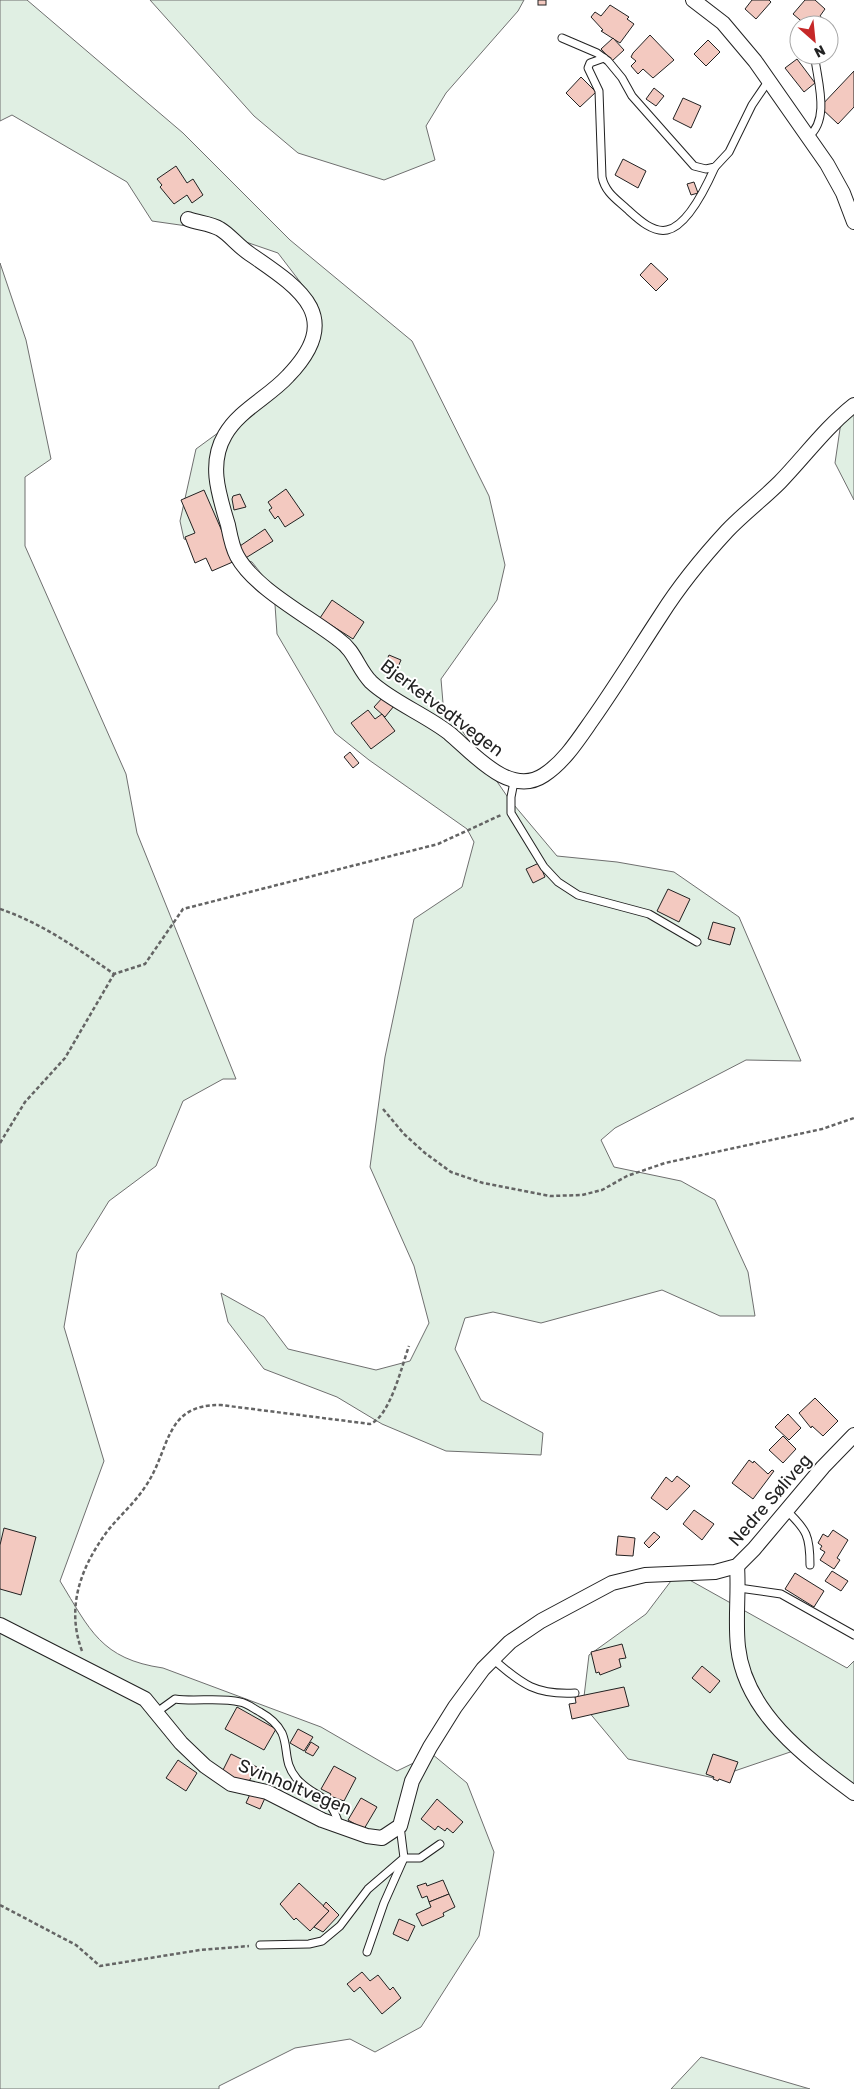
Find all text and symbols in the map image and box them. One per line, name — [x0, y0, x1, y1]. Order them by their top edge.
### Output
north arrow — [789, 15, 839, 65]
text: N — [811, 41, 828, 61]
street label: Bjerketvedtvegen — [376, 655, 508, 761]
street label: Nedre Søliveg — [724, 1449, 816, 1551]
street label: Svinholtvegen — [235, 1754, 355, 1820]

